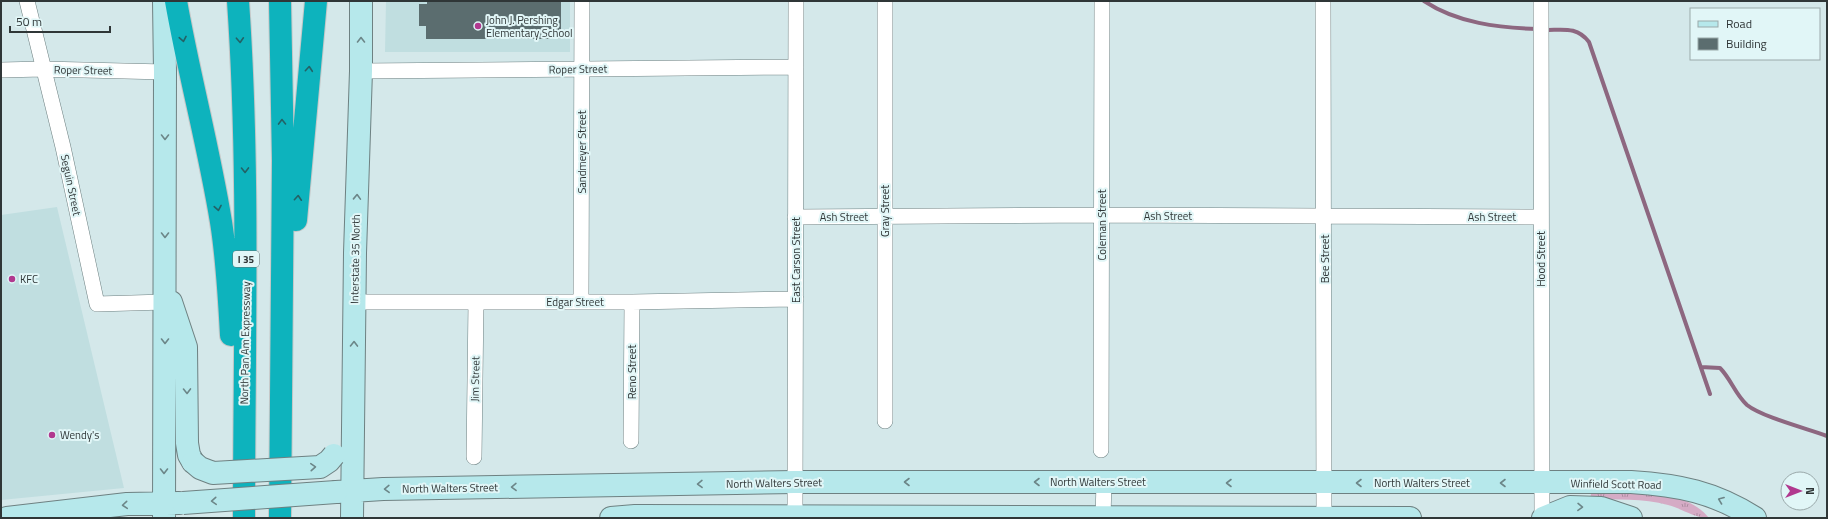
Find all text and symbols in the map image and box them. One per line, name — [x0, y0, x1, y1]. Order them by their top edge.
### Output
scale bar — [10, 8, 110, 34]
legend — [1690, 8, 1820, 60]
text: 50 m — [16, 12, 42, 31]
place label: John J. Pershing Elementary School — [486, 12, 573, 41]
text: Road — [1726, 14, 1752, 33]
marker: John J. Pershing Elementary School — [473, 21, 483, 31]
text: Building — [1726, 34, 1767, 53]
one-way arrow — [179, 36, 187, 42]
one-way arrow — [236, 37, 245, 43]
one-way arrow — [357, 37, 365, 43]
street label: Roper Street — [549, 60, 607, 78]
street label: Roper Street — [54, 61, 112, 79]
one-way arrow — [304, 66, 313, 72]
street label: Sandmeyer Street — [574, 110, 590, 194]
one-way arrow — [278, 119, 287, 125]
one-way arrow — [161, 134, 169, 140]
street label: Seguin Street — [57, 153, 85, 217]
one-way arrow — [241, 167, 249, 173]
street label: Gray Street — [877, 185, 893, 237]
street label: Coleman Street — [1094, 189, 1110, 261]
one-way arrow — [353, 194, 361, 200]
one-way arrow — [293, 195, 302, 201]
one-way arrow — [213, 205, 222, 211]
street label: Ash Street — [1144, 208, 1192, 224]
street label: Ash Street — [820, 209, 868, 225]
street label: Ash Street — [1468, 209, 1516, 225]
street label: Interstate 35 North — [346, 214, 364, 304]
street label: East Carson Street — [788, 217, 804, 303]
street label: Hood Street — [1533, 231, 1549, 287]
one-way arrow — [161, 232, 169, 238]
street label: Bee Street — [1317, 235, 1333, 283]
road number: I 35 — [233, 251, 259, 267]
place label: KFC — [20, 271, 38, 287]
marker: KFC — [7, 274, 17, 284]
street label: North Pan Am Expressway — [236, 281, 254, 405]
street label: Edgar Street — [546, 294, 604, 310]
one-way arrow — [161, 338, 169, 344]
one-way arrow — [350, 341, 358, 347]
street label: Reno Street — [624, 345, 640, 399]
street label: Jim Street — [467, 356, 483, 402]
one-way arrow — [183, 388, 191, 394]
place label: Wendy's — [60, 427, 99, 443]
marker: Wendy's — [47, 430, 57, 440]
one-way arrow — [310, 463, 316, 472]
one-way arrow — [160, 468, 168, 474]
north arrow — [1780, 471, 1820, 511]
street label: North Walters Street — [726, 474, 822, 492]
street label: North Walters Street — [1050, 474, 1146, 490]
street label: North Walters Street — [1374, 475, 1470, 491]
street label: Winfield Scott Road — [1570, 475, 1662, 493]
one-way arrow — [904, 478, 910, 486]
one-way arrow — [1034, 478, 1040, 486]
street label: North Walters Street — [402, 479, 498, 497]
one-way arrow — [1226, 479, 1232, 487]
one-way arrow — [1356, 479, 1362, 487]
one-way arrow — [1500, 479, 1506, 487]
one-way arrow — [697, 480, 703, 488]
one-way arrow — [511, 483, 517, 491]
one-way arrow — [384, 485, 390, 493]
text: N — [1802, 487, 1818, 495]
one-way arrow — [1717, 496, 1724, 504]
one-way arrow — [210, 497, 217, 506]
one-way arrow — [122, 500, 128, 509]
one-way arrow — [1577, 503, 1583, 512]

